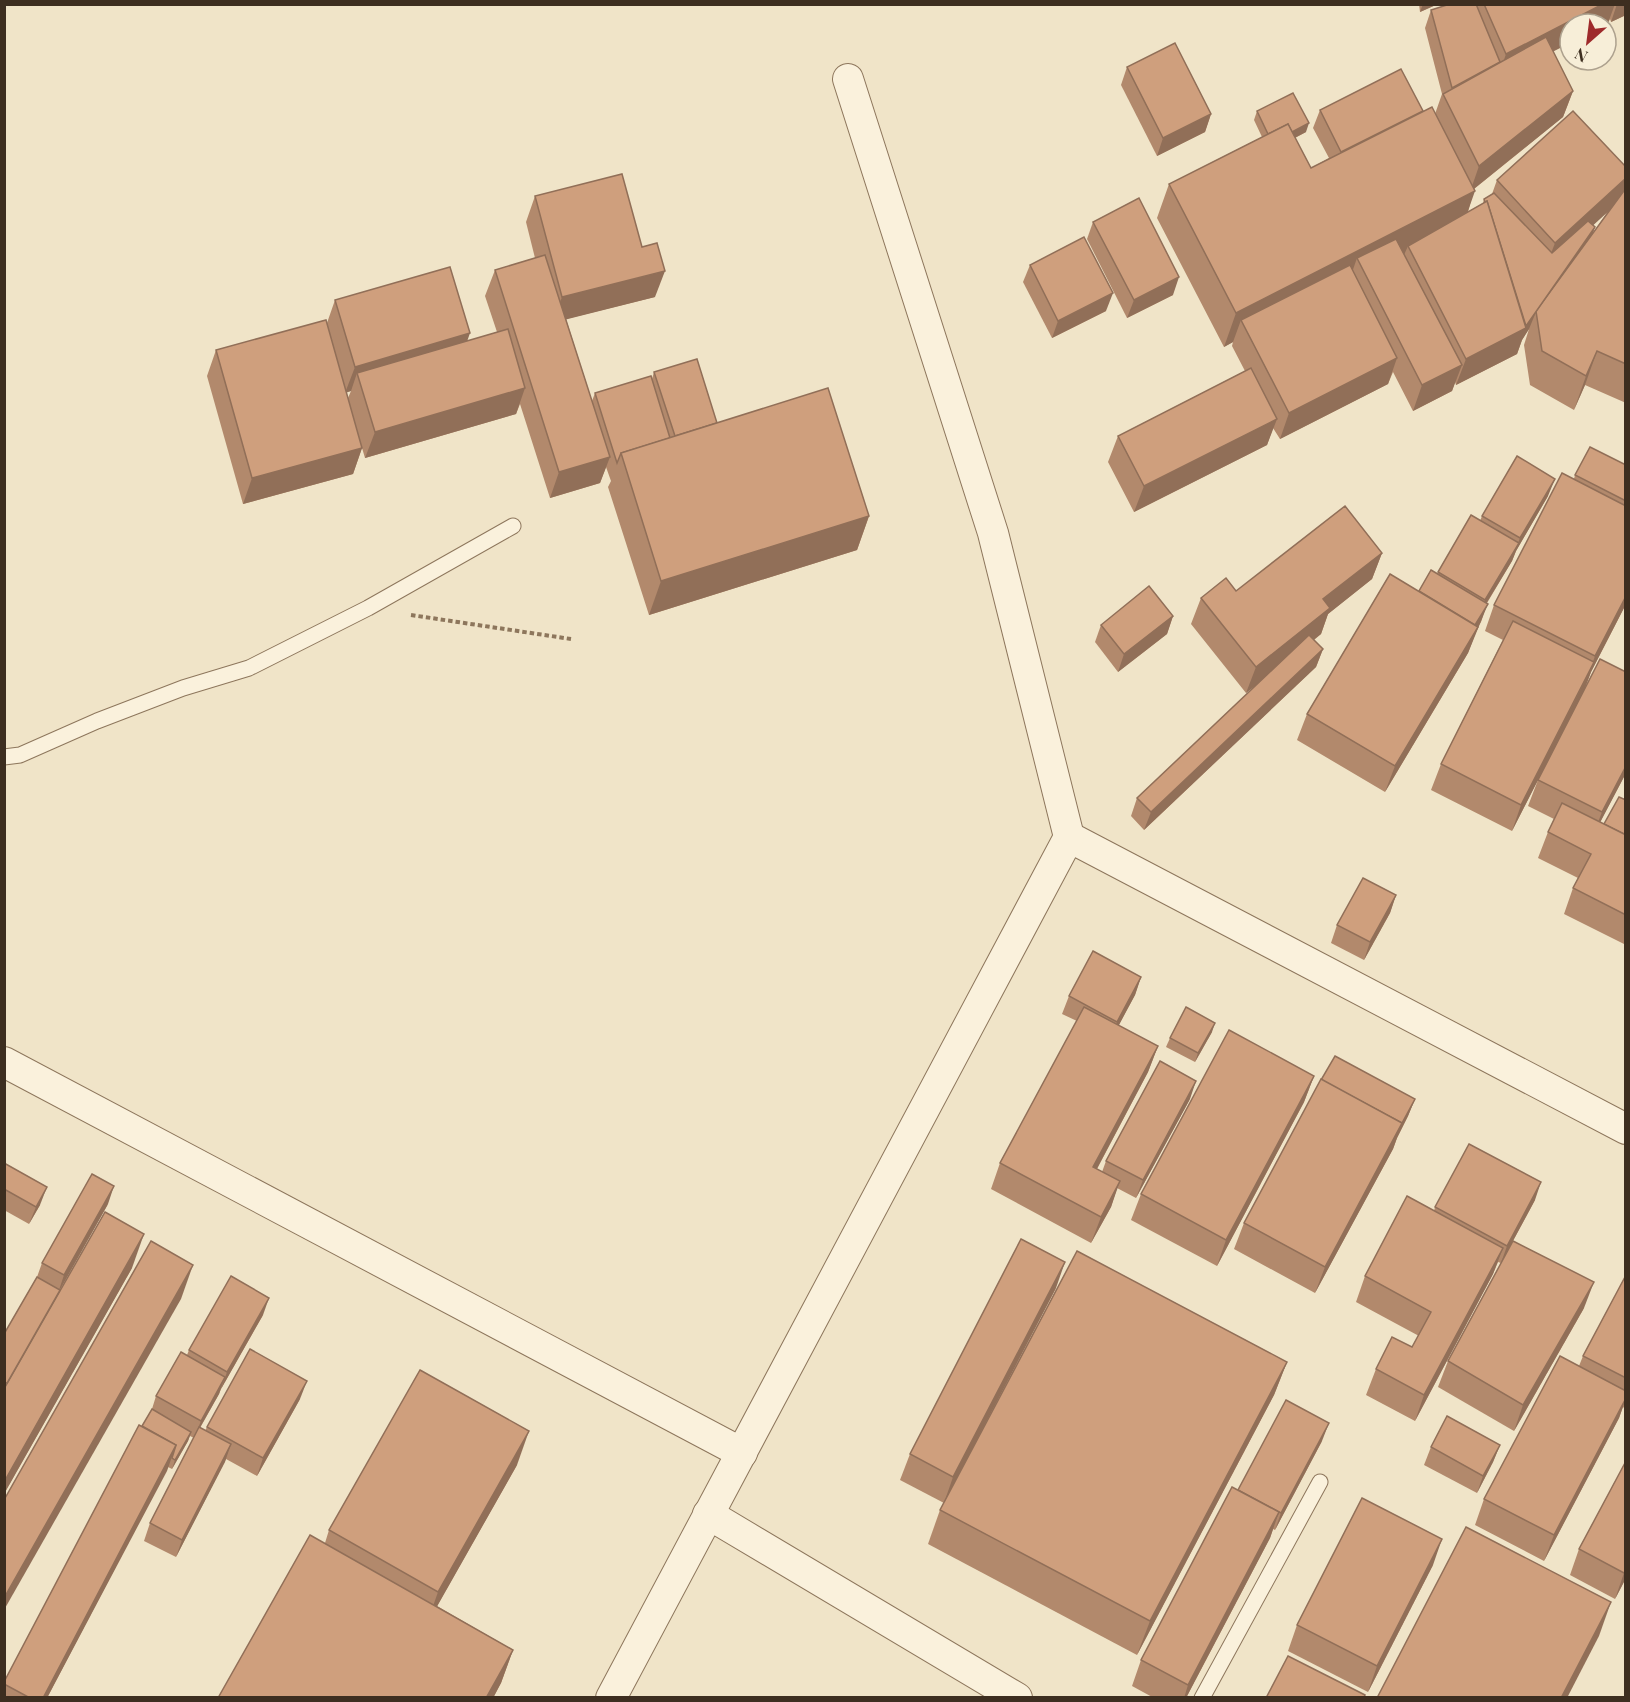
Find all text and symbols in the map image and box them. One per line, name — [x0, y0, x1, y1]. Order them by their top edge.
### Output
north arrow — [1558, 12, 1618, 72]
text: N — [1570, 43, 1591, 68]

